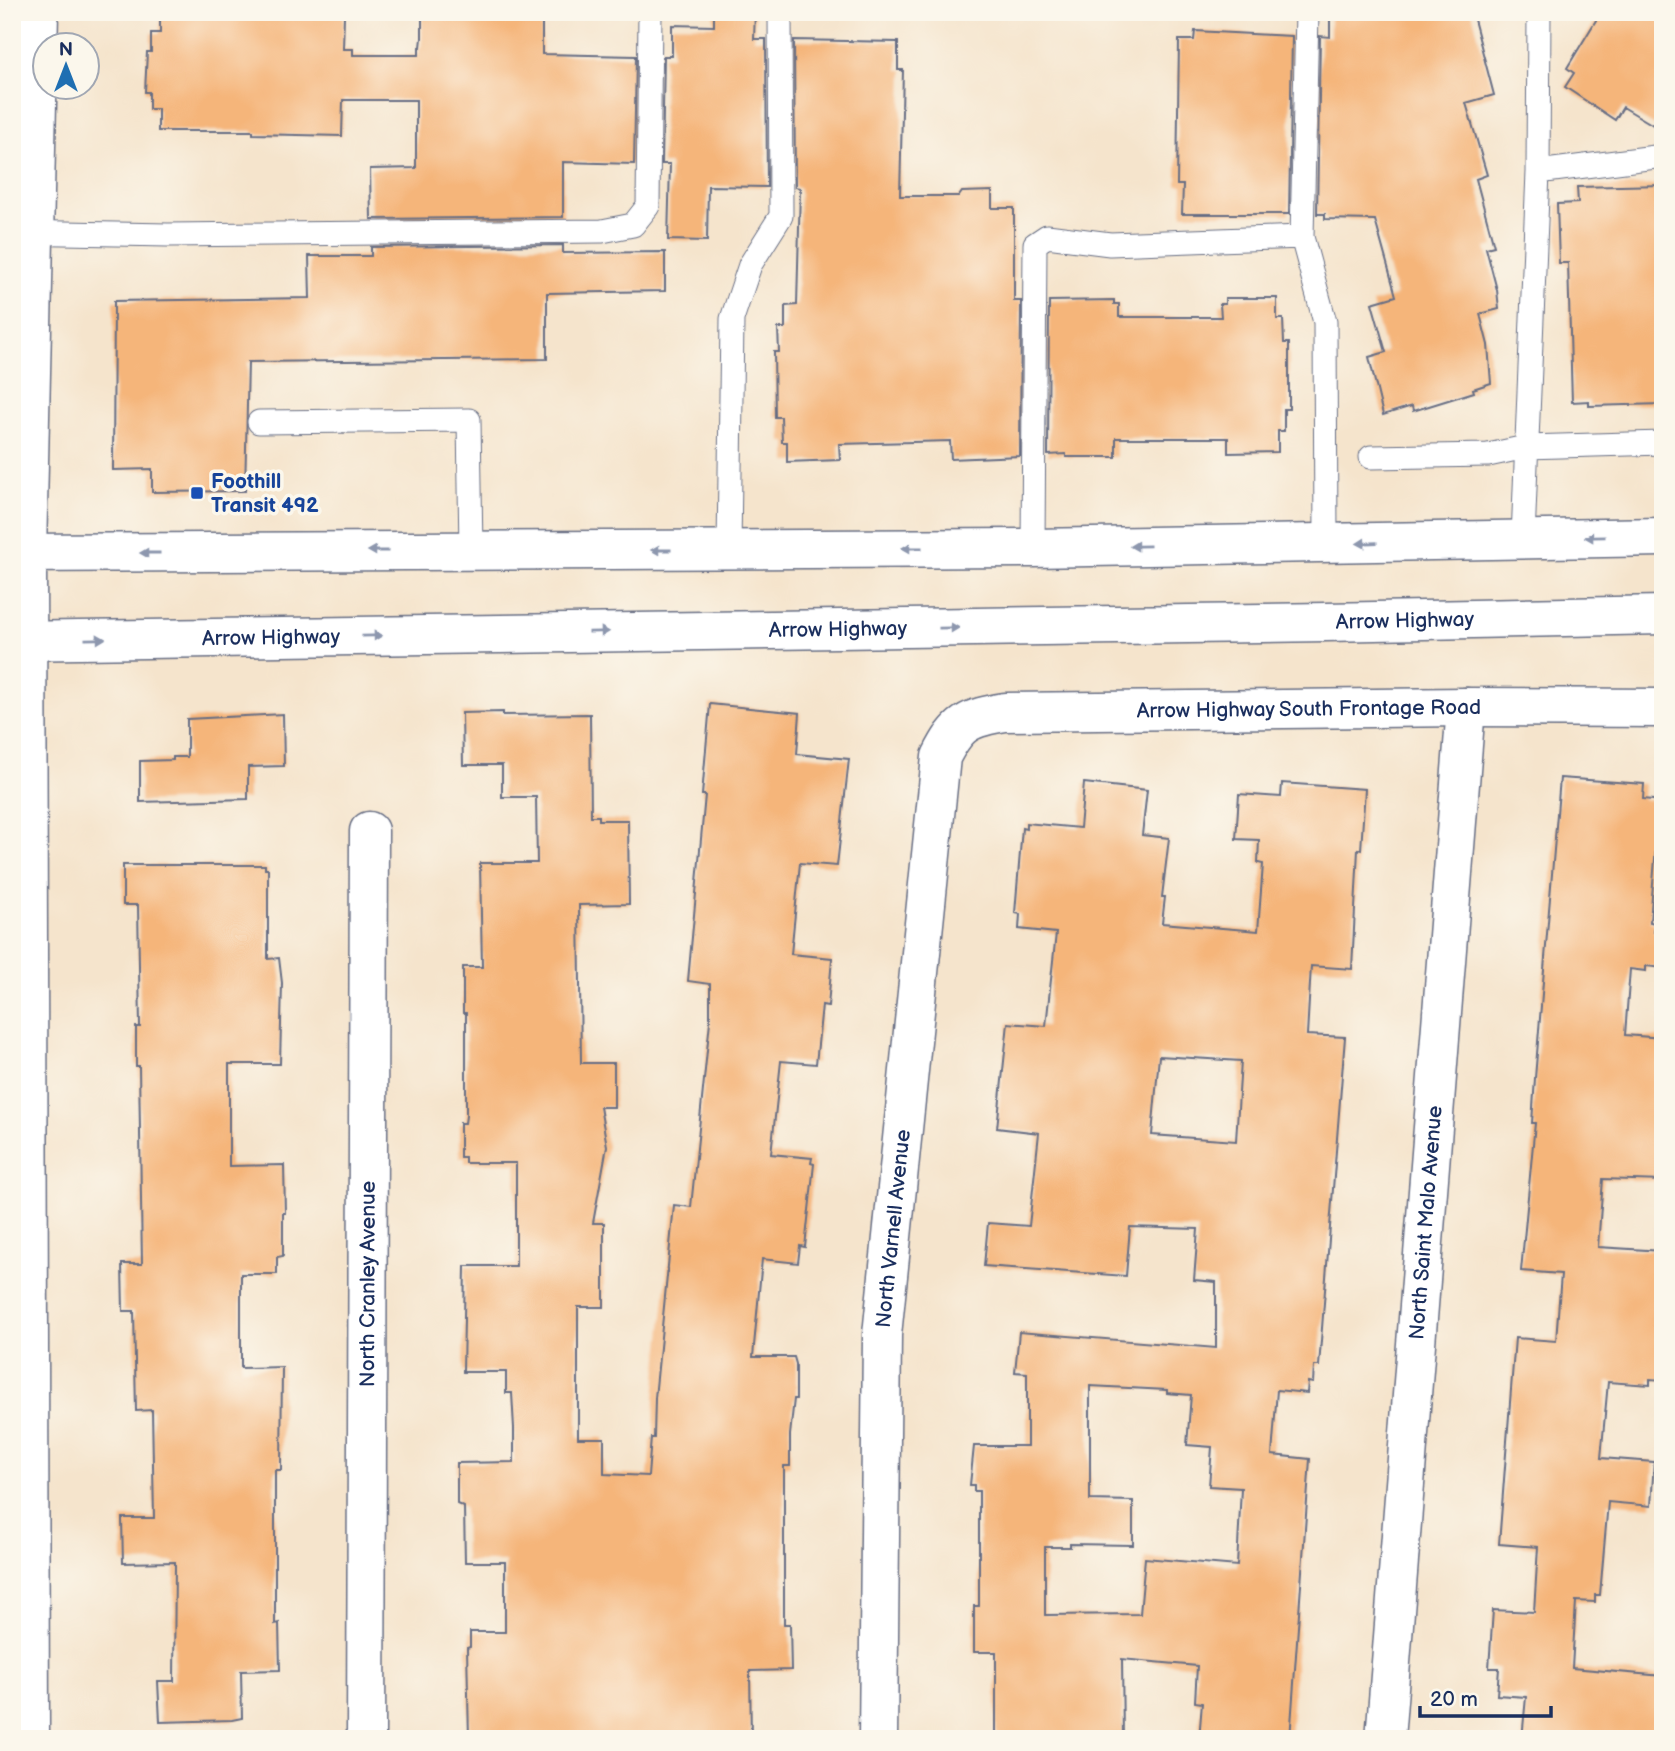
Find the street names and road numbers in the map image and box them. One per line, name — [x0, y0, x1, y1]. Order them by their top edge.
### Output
street label: Arrow Highway — [1335, 607, 1475, 635]
street label: Arrow Highway — [769, 616, 908, 643]
street label: Arrow Highway — [202, 624, 341, 651]
street label: Arrow Highway South Frontage Road — [1136, 695, 1481, 724]
street label: North Saint Malo Avenue — [1404, 1104, 1448, 1341]
street label: North Varnell Avenue — [871, 1128, 916, 1329]
street label: North Cranley Avenue — [355, 1181, 381, 1387]

